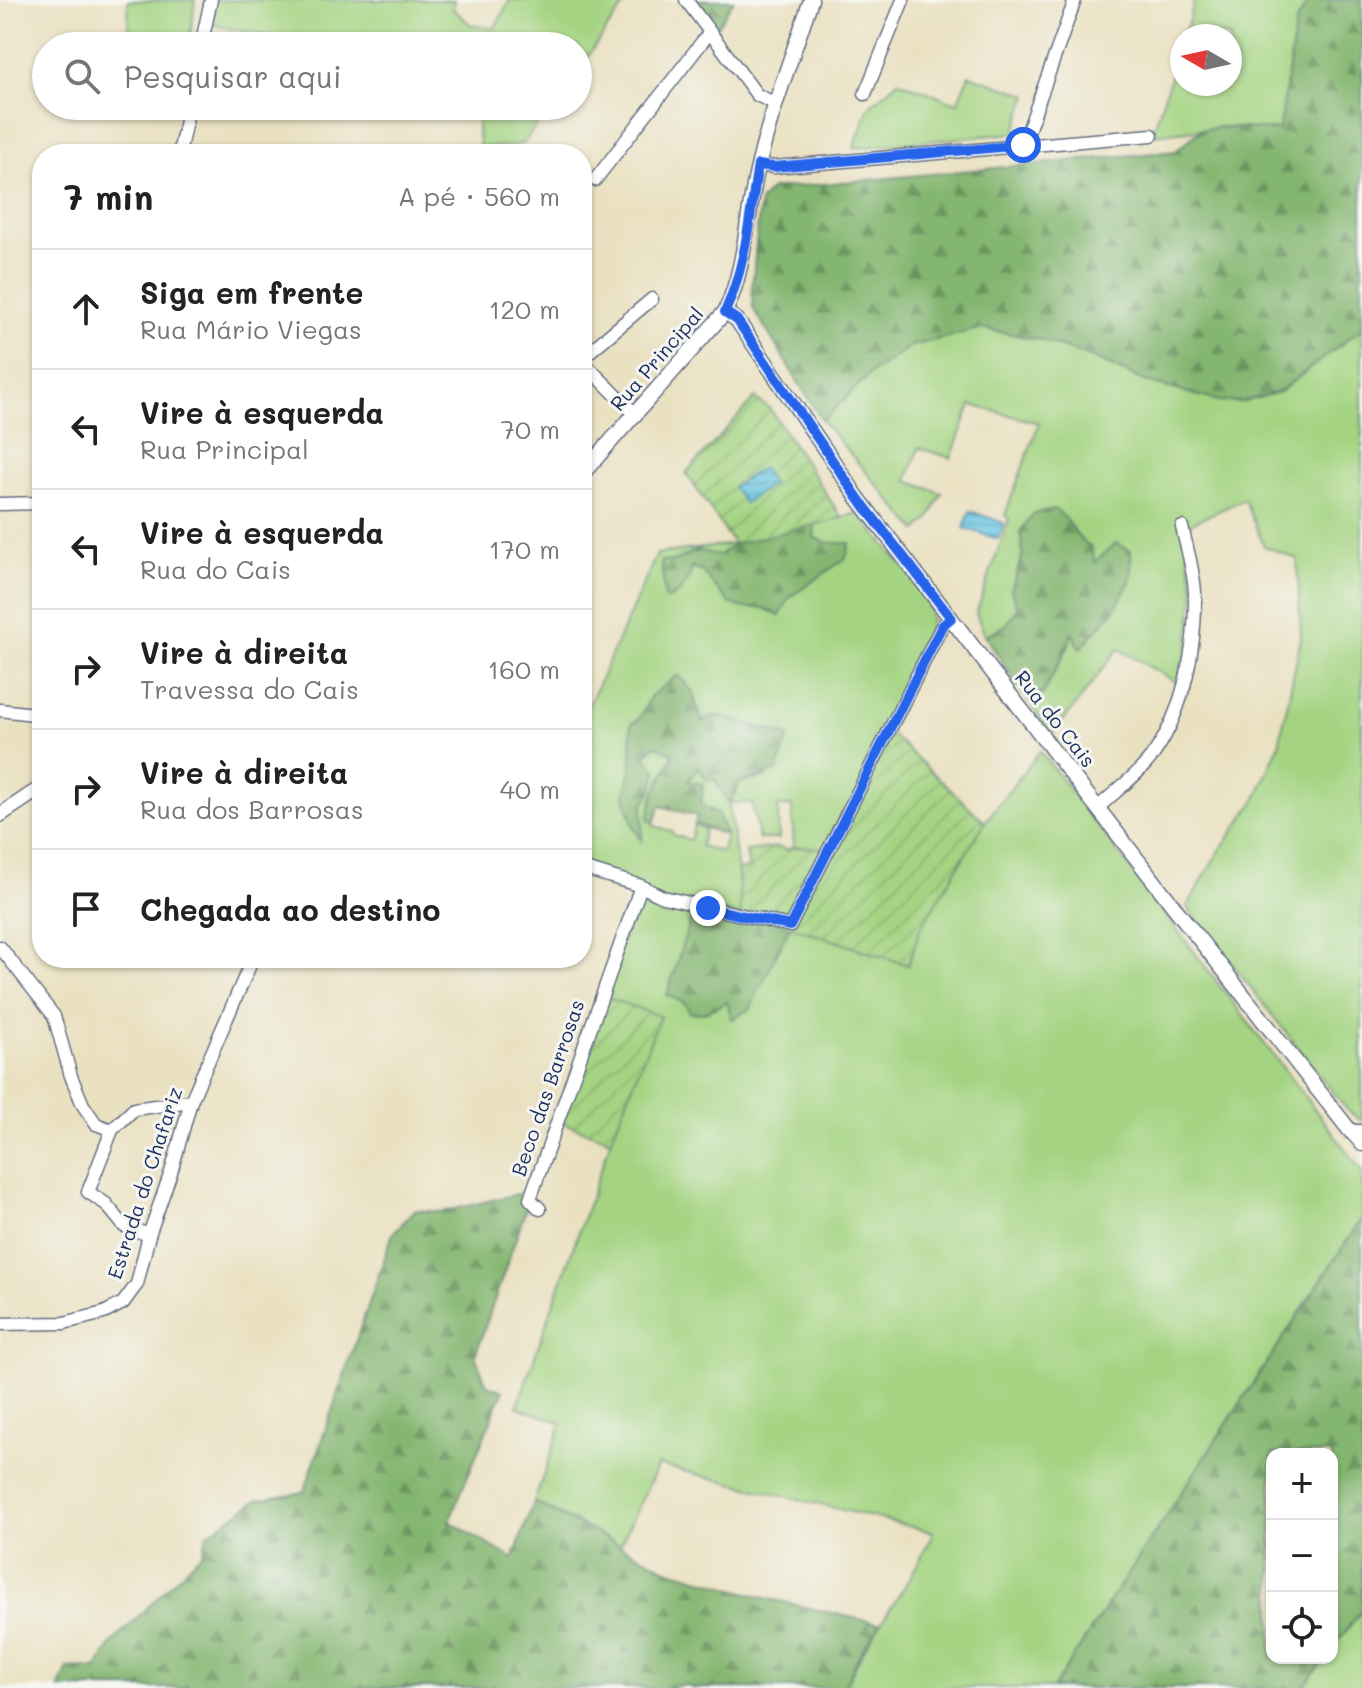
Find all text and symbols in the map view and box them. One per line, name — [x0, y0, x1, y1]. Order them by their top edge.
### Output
north arrow — [1170, 24, 1242, 96]
search box — [32, 32, 592, 120]
icon: search — [60, 54, 104, 98]
text: Pesquisar aqui — [124, 56, 342, 96]
route start — [1005, 127, 1041, 163]
text: 7 min — [64, 174, 153, 219]
text: A pé · 560 m — [398, 179, 560, 213]
text: Siga em frente — [140, 272, 363, 312]
icon: ahead — [64, 287, 108, 331]
text: 120 m — [489, 292, 560, 326]
street label: Rua Principal — [604, 301, 709, 416]
text: Rua Mário Viegas — [140, 312, 362, 346]
text: Vire à esquerda — [140, 392, 384, 432]
icon: left — [64, 407, 108, 451]
text: 70 m — [500, 412, 560, 446]
text: Rua Principal — [140, 432, 309, 466]
text: Vire à esquerda — [140, 512, 384, 552]
icon: left — [64, 527, 108, 571]
text: 170 m — [489, 532, 560, 566]
text: Rua do Cais — [140, 552, 291, 586]
text: Vire à direita — [140, 632, 348, 672]
icon: right — [64, 647, 108, 691]
text: 160 m — [488, 652, 560, 686]
street label: Rua do Cais — [1010, 665, 1102, 772]
text: Travessa do Cais — [140, 672, 359, 706]
text: Vire à direita — [140, 752, 348, 792]
icon: right — [64, 767, 108, 811]
text: 40 m — [500, 772, 560, 806]
text: Rua dos Barrosas — [140, 792, 364, 826]
icon: arrive — [64, 887, 108, 931]
text: Chegada ao destino — [140, 889, 440, 929]
route end — [690, 890, 726, 926]
street label: Beco das Barrosas — [505, 996, 589, 1179]
street label: Estrada do Chafariz — [101, 1083, 187, 1282]
map controls — [1266, 1448, 1338, 1664]
button: + — [1266, 1448, 1338, 1520]
button: − — [1266, 1520, 1338, 1592]
button: locate — [1266, 1592, 1338, 1664]

